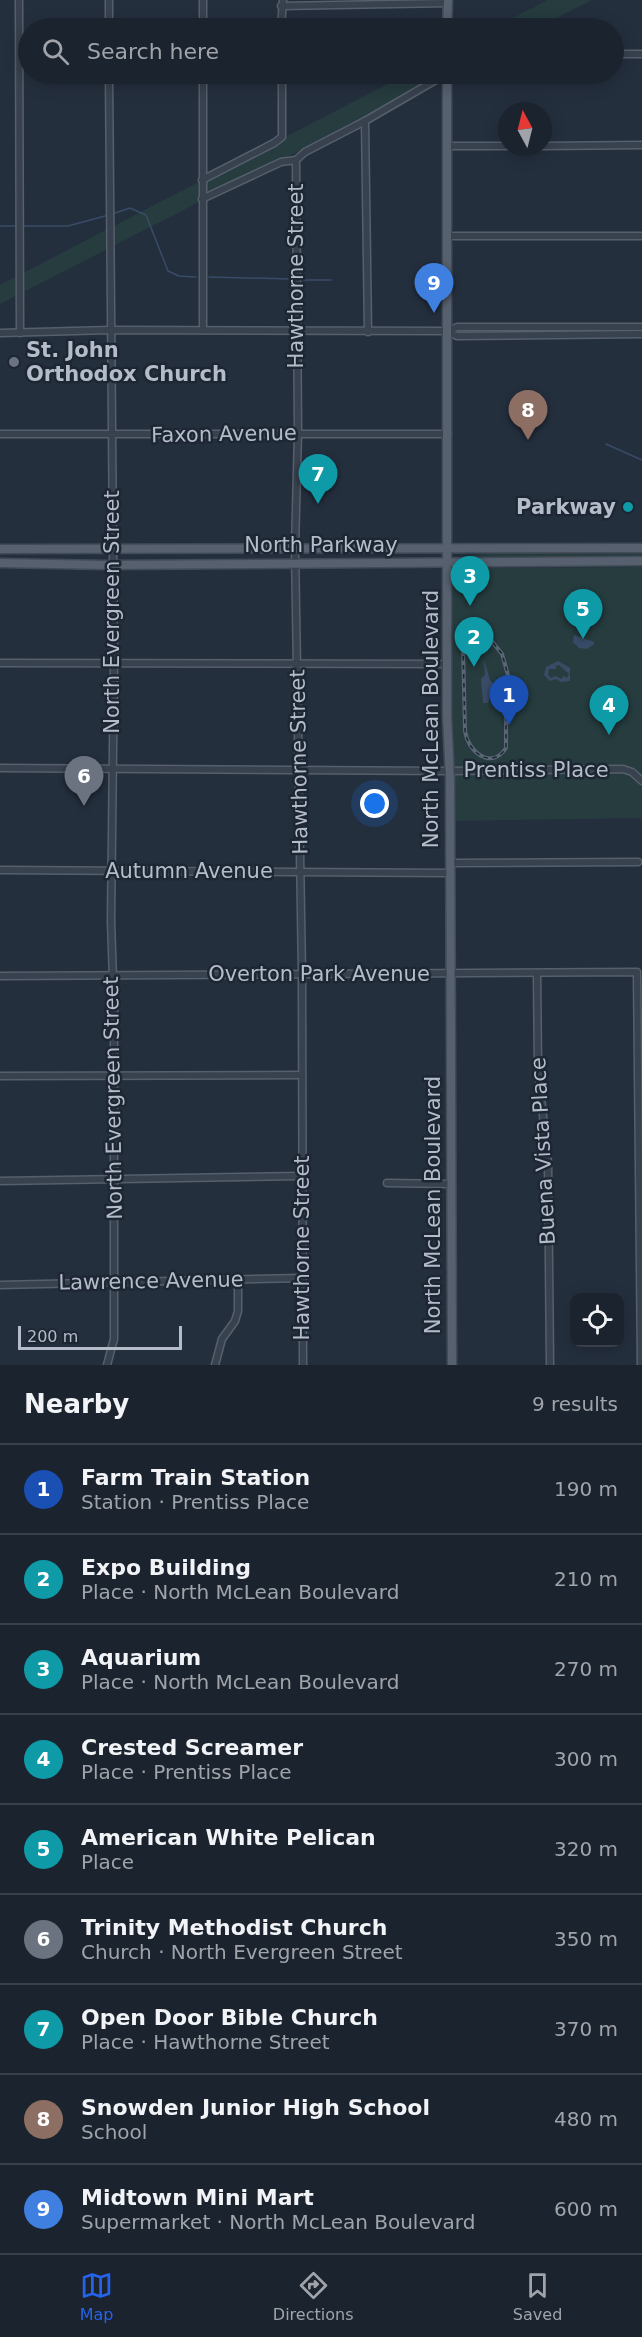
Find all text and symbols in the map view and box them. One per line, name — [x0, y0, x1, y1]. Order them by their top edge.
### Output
search box — [18, 18, 624, 84]
icon: search — [39, 35, 72, 68]
text: Search here — [87, 39, 219, 64]
north arrow — [498, 102, 552, 156]
street label: Hawthorne Street — [284, 183, 308, 369]
pin: 9 — [414, 264, 454, 313]
place label: St. John Orthodox Church — [26, 338, 227, 386]
marker: St. John Orthodox Church — [7, 355, 21, 369]
pin: 8 — [508, 390, 548, 440]
street label: Faxon Avenue — [151, 421, 297, 447]
pin: 7 — [298, 454, 338, 504]
street label: North Evergreen Street — [100, 490, 124, 734]
place label: Parkway — [516, 495, 616, 519]
marker: Parkway — [621, 500, 635, 514]
street label: North Parkway — [244, 533, 398, 557]
pin: 3 — [450, 556, 490, 606]
street label: North McLean Boulevard — [419, 590, 443, 848]
pin: 5 — [564, 590, 602, 639]
pin: 2 — [454, 618, 494, 667]
street label: Hawthorne Street — [285, 669, 313, 855]
pin: 1 — [490, 676, 528, 725]
pin: 4 — [590, 686, 628, 735]
pin: 6 — [64, 756, 104, 806]
street label: Prentiss Place — [463, 758, 609, 782]
your location — [360, 789, 389, 818]
street label: Autumn Avenue — [105, 859, 273, 883]
street label: Overton Park Avenue — [208, 962, 430, 986]
street label: North Evergreen Street — [99, 976, 127, 1220]
street label: Buena Vista Place — [526, 1057, 560, 1245]
street label: North McLean Boulevard — [421, 1076, 445, 1334]
street label: Hawthorne Street — [290, 1155, 314, 1341]
street label: Lawrence Avenue — [58, 1267, 244, 1295]
map controls — [570, 1293, 624, 1347]
button: locate — [570, 1293, 624, 1347]
scale bar — [18, 1323, 182, 1350]
text: 200 m — [27, 1327, 78, 1346]
text: Nearby — [24, 1389, 129, 1419]
text: 9 results — [532, 1392, 618, 1416]
text: Farm Train Station — [81, 1465, 310, 1490]
text: 1 — [37, 1477, 50, 1501]
text: 190 m — [554, 1477, 618, 1501]
text: Station · Prentiss Place — [81, 1490, 309, 1514]
text: Expo Building — [81, 1555, 251, 1580]
text: 2 — [37, 1567, 50, 1591]
text: 210 m — [554, 1567, 618, 1591]
text: Place · North McLean Boulevard — [81, 1580, 399, 1604]
text: Aquarium — [81, 1645, 201, 1670]
text: 3 — [37, 1657, 50, 1681]
text: 270 m — [554, 1657, 618, 1681]
text: Place · North McLean Boulevard — [81, 1670, 399, 1694]
text: Crested Screamer — [81, 1735, 303, 1760]
text: 4 — [37, 1747, 50, 1771]
text: 300 m — [554, 1747, 618, 1771]
text: Place · Prentiss Place — [81, 1760, 292, 1784]
text: American White Pelican — [81, 1825, 376, 1850]
text: 5 — [37, 1837, 50, 1861]
text: 320 m — [554, 1837, 618, 1861]
text: Place — [81, 1850, 134, 1874]
text: Trinity Methodist Church — [81, 1915, 387, 1940]
text: 6 — [37, 1927, 50, 1951]
text: 350 m — [554, 1927, 618, 1951]
text: Church · North Evergreen Street — [81, 1940, 403, 1964]
text: Open Door Bible Church — [81, 2005, 378, 2030]
text: 7 — [37, 2017, 50, 2041]
text: 370 m — [554, 2017, 618, 2041]
text: Place · Hawthorne Street — [81, 2030, 330, 2054]
text: Snowden Junior High School — [81, 2095, 430, 2120]
text: 8 — [37, 2107, 50, 2131]
text: 480 m — [554, 2107, 618, 2131]
text: School — [81, 2120, 147, 2144]
text: Midtown Mini Mart — [81, 2185, 314, 2210]
text: 9 — [37, 2197, 50, 2221]
text: 600 m — [554, 2197, 618, 2221]
text: Supermarket · North McLean Boulevard — [81, 2210, 475, 2234]
tab: Map — [80, 2269, 113, 2324]
tab: Directions — [273, 2269, 353, 2324]
tab: Saved — [513, 2269, 562, 2324]

